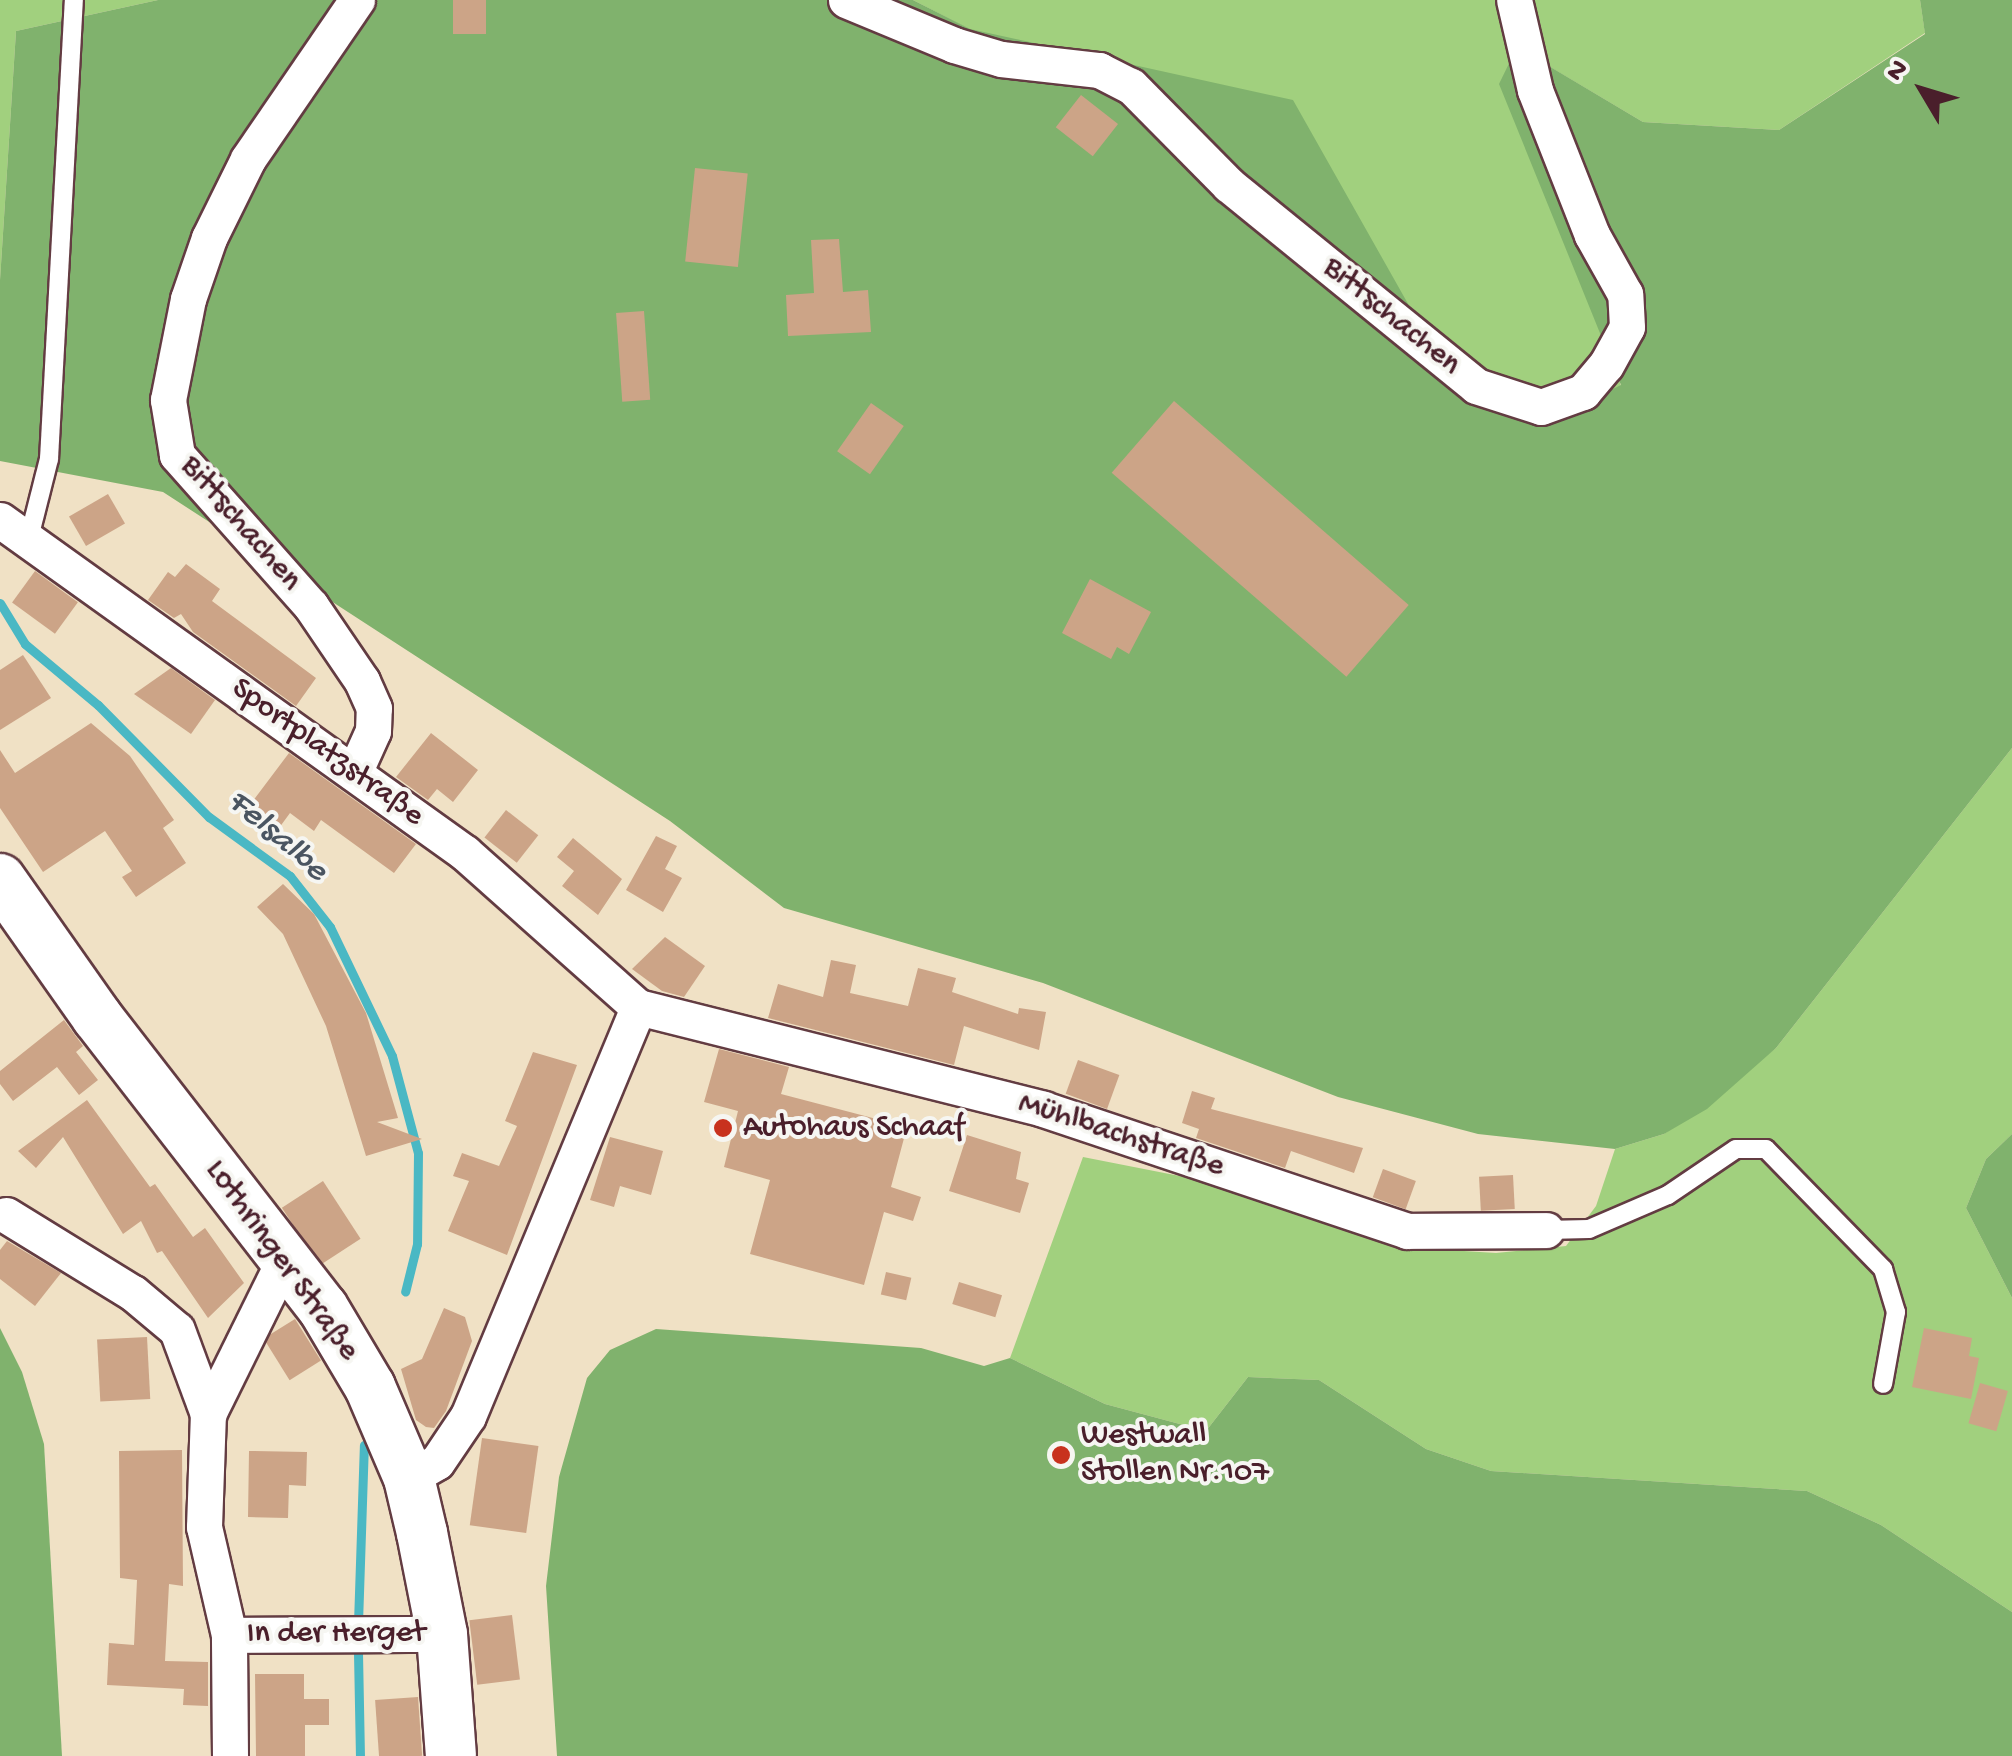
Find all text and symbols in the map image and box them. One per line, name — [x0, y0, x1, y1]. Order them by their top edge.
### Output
north arrow — [1872, 40, 1972, 140]
text: N — [1879, 54, 1917, 89]
street label: Bittschachen — [1314, 250, 1468, 384]
street label: Bittschachen — [171, 448, 309, 600]
street label: Sportplatzstraße — [223, 670, 431, 836]
water label: Felsalbe — [217, 782, 335, 892]
street label: Mühlbachstraße — [1013, 1085, 1229, 1187]
place label: Autohaus Schaaf — [743, 1109, 964, 1147]
marker: Autohaus Schaaf — [712, 1117, 734, 1139]
street label: Lothringer Straße — [195, 1153, 367, 1369]
place label: Westwall Stollen Nr.107 — [1081, 1418, 1269, 1493]
marker: Westwall Stollen Nr.107 — [1050, 1444, 1072, 1466]
street label: In der Herget — [247, 1615, 425, 1653]

